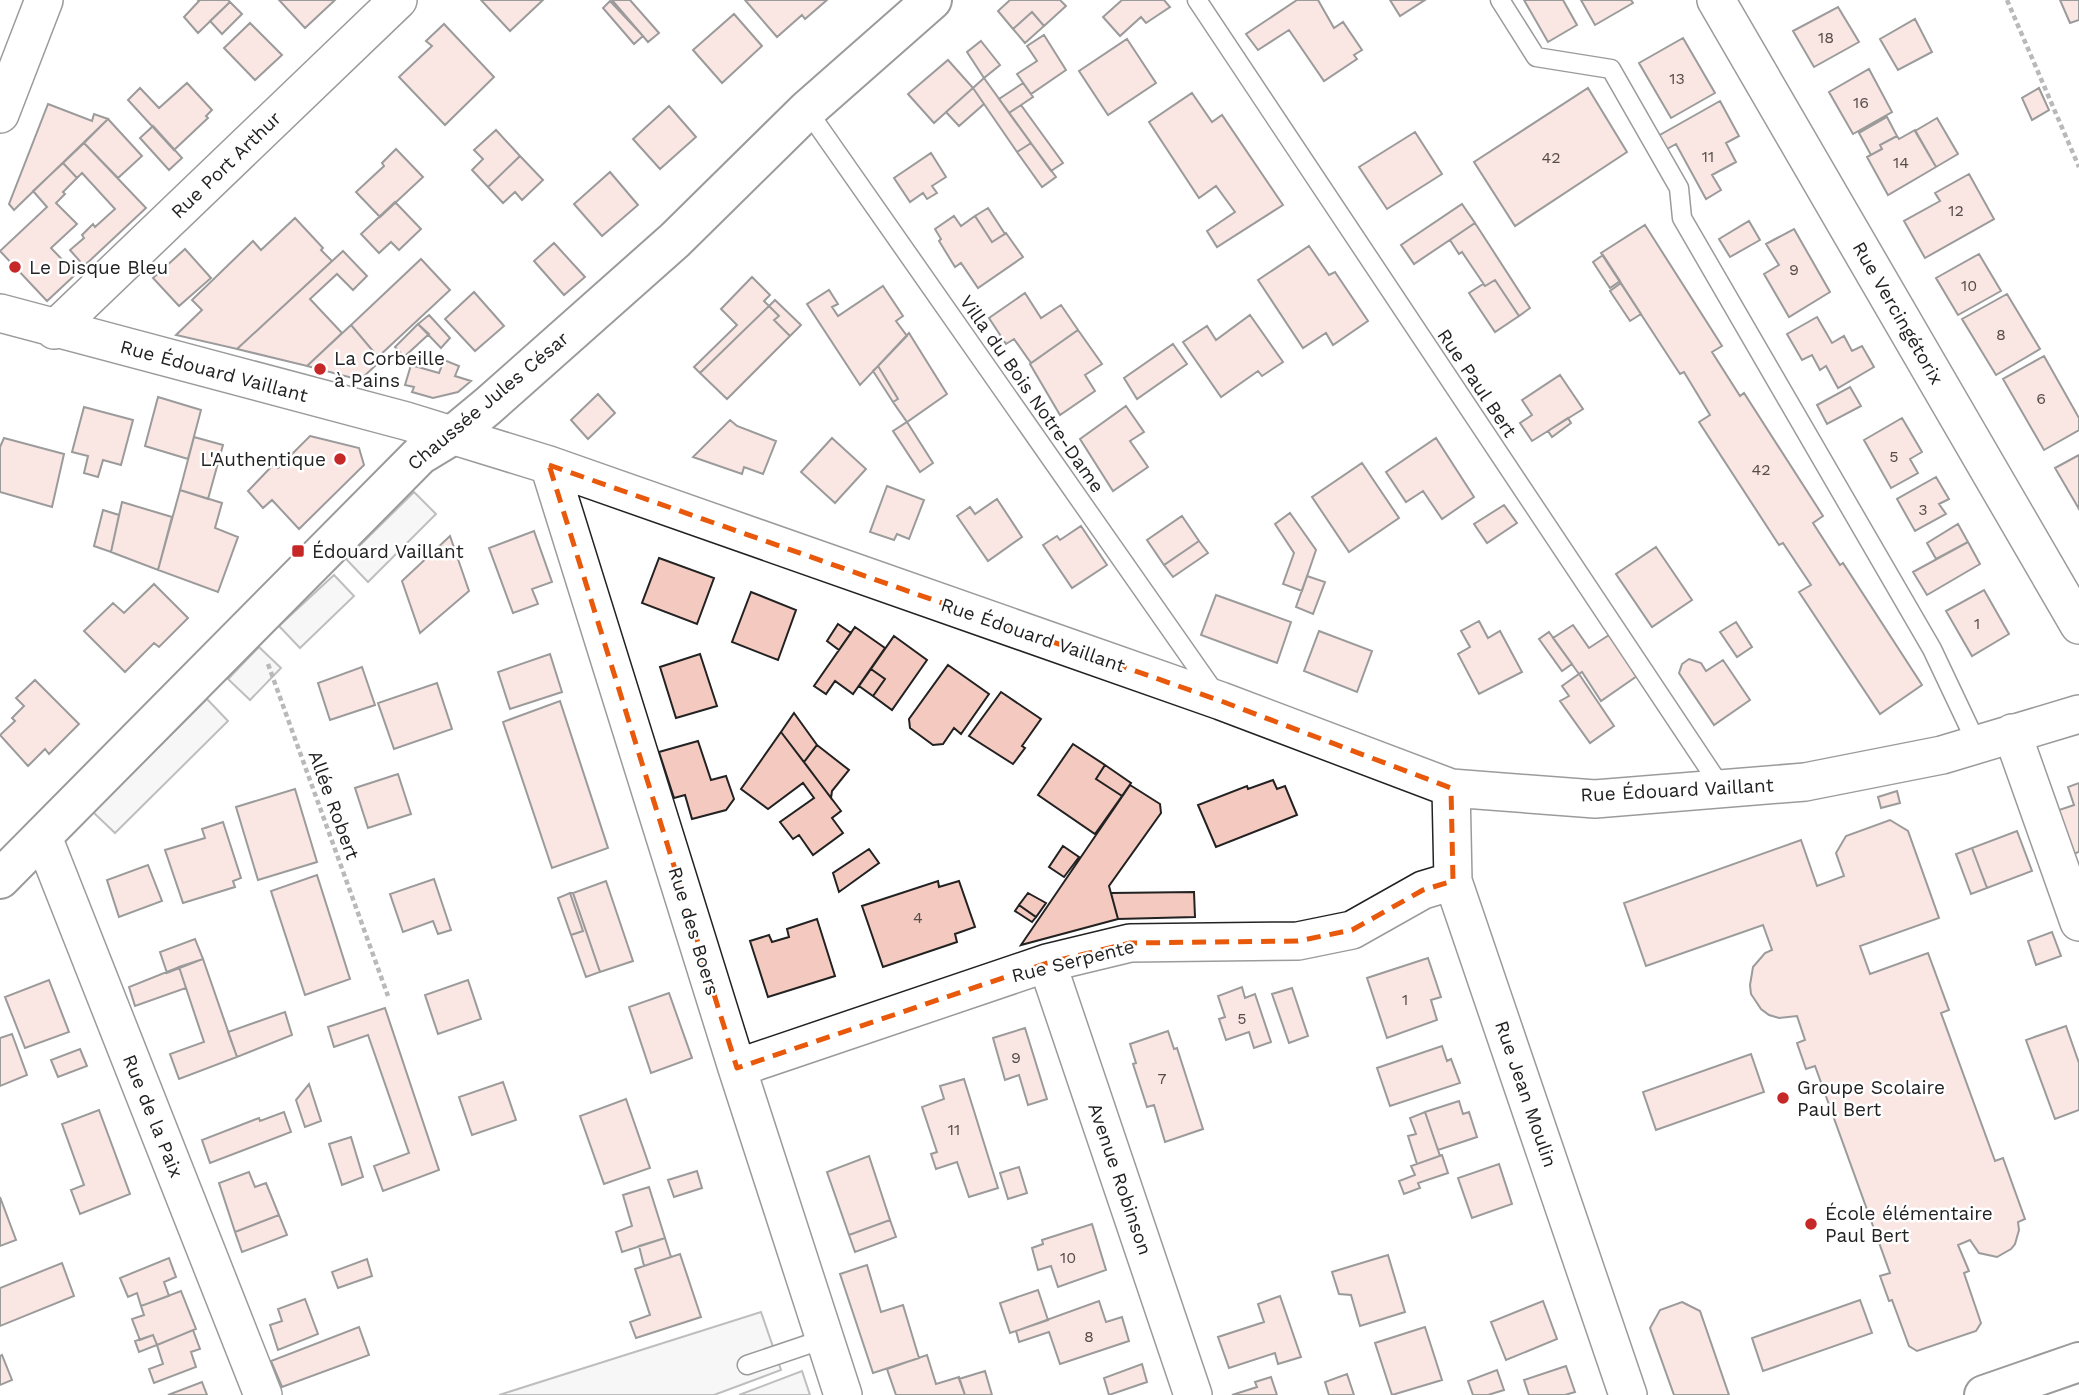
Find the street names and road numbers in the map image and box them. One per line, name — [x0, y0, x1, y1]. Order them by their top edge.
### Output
street label: Rue Port Arthur — [166, 106, 286, 223]
street label: Rue Vercingétorix — [1848, 237, 1948, 389]
street label: Villa du Bois Notre-Dame — [955, 291, 1109, 497]
street label: Rue Paul Bert — [1432, 324, 1522, 442]
street label: Chaussée Jules César — [403, 327, 573, 475]
street label: Rue Édouard Vaillant — [118, 335, 310, 407]
street label: Rue Édouard Vaillant — [938, 593, 1128, 677]
street label: Allée Robert — [304, 747, 364, 863]
street label: Rue Édouard Vaillant — [1580, 773, 1774, 807]
street label: Rue des Boers — [664, 864, 724, 998]
street label: Rue Serpente — [1009, 935, 1137, 987]
street label: Rue Jean Moulin — [1490, 1018, 1562, 1170]
street label: Rue de la Paix — [118, 1051, 188, 1181]
street label: Avenue Robinson — [1083, 1100, 1157, 1258]

